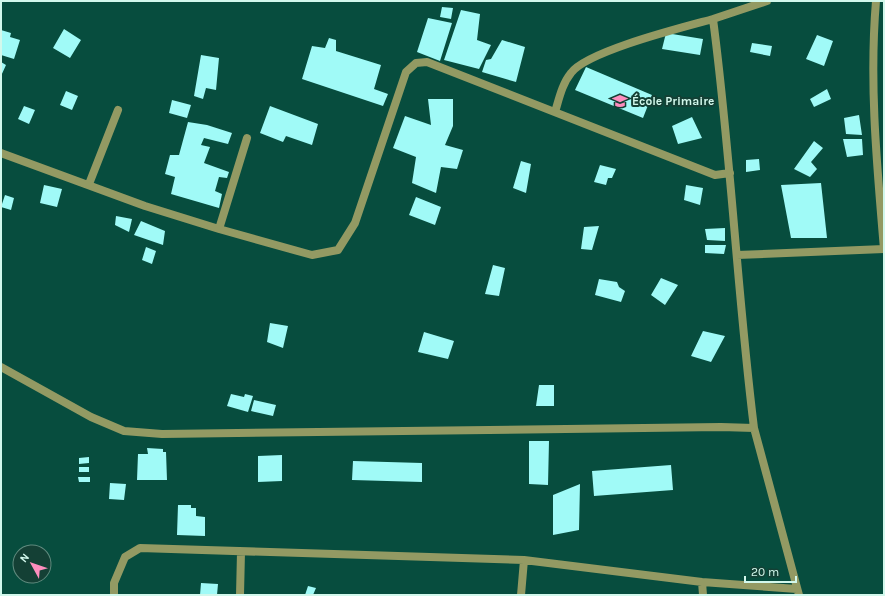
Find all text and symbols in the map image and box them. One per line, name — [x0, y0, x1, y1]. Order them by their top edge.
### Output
school or university icon: École Primaire — [611, 92, 629, 110]
place label: École Primaire — [632, 93, 714, 108]
north arrow — [12, 544, 52, 584]
text: N — [17, 551, 32, 565]
scale bar — [745, 558, 796, 584]
text: 20 m — [751, 565, 779, 579]

